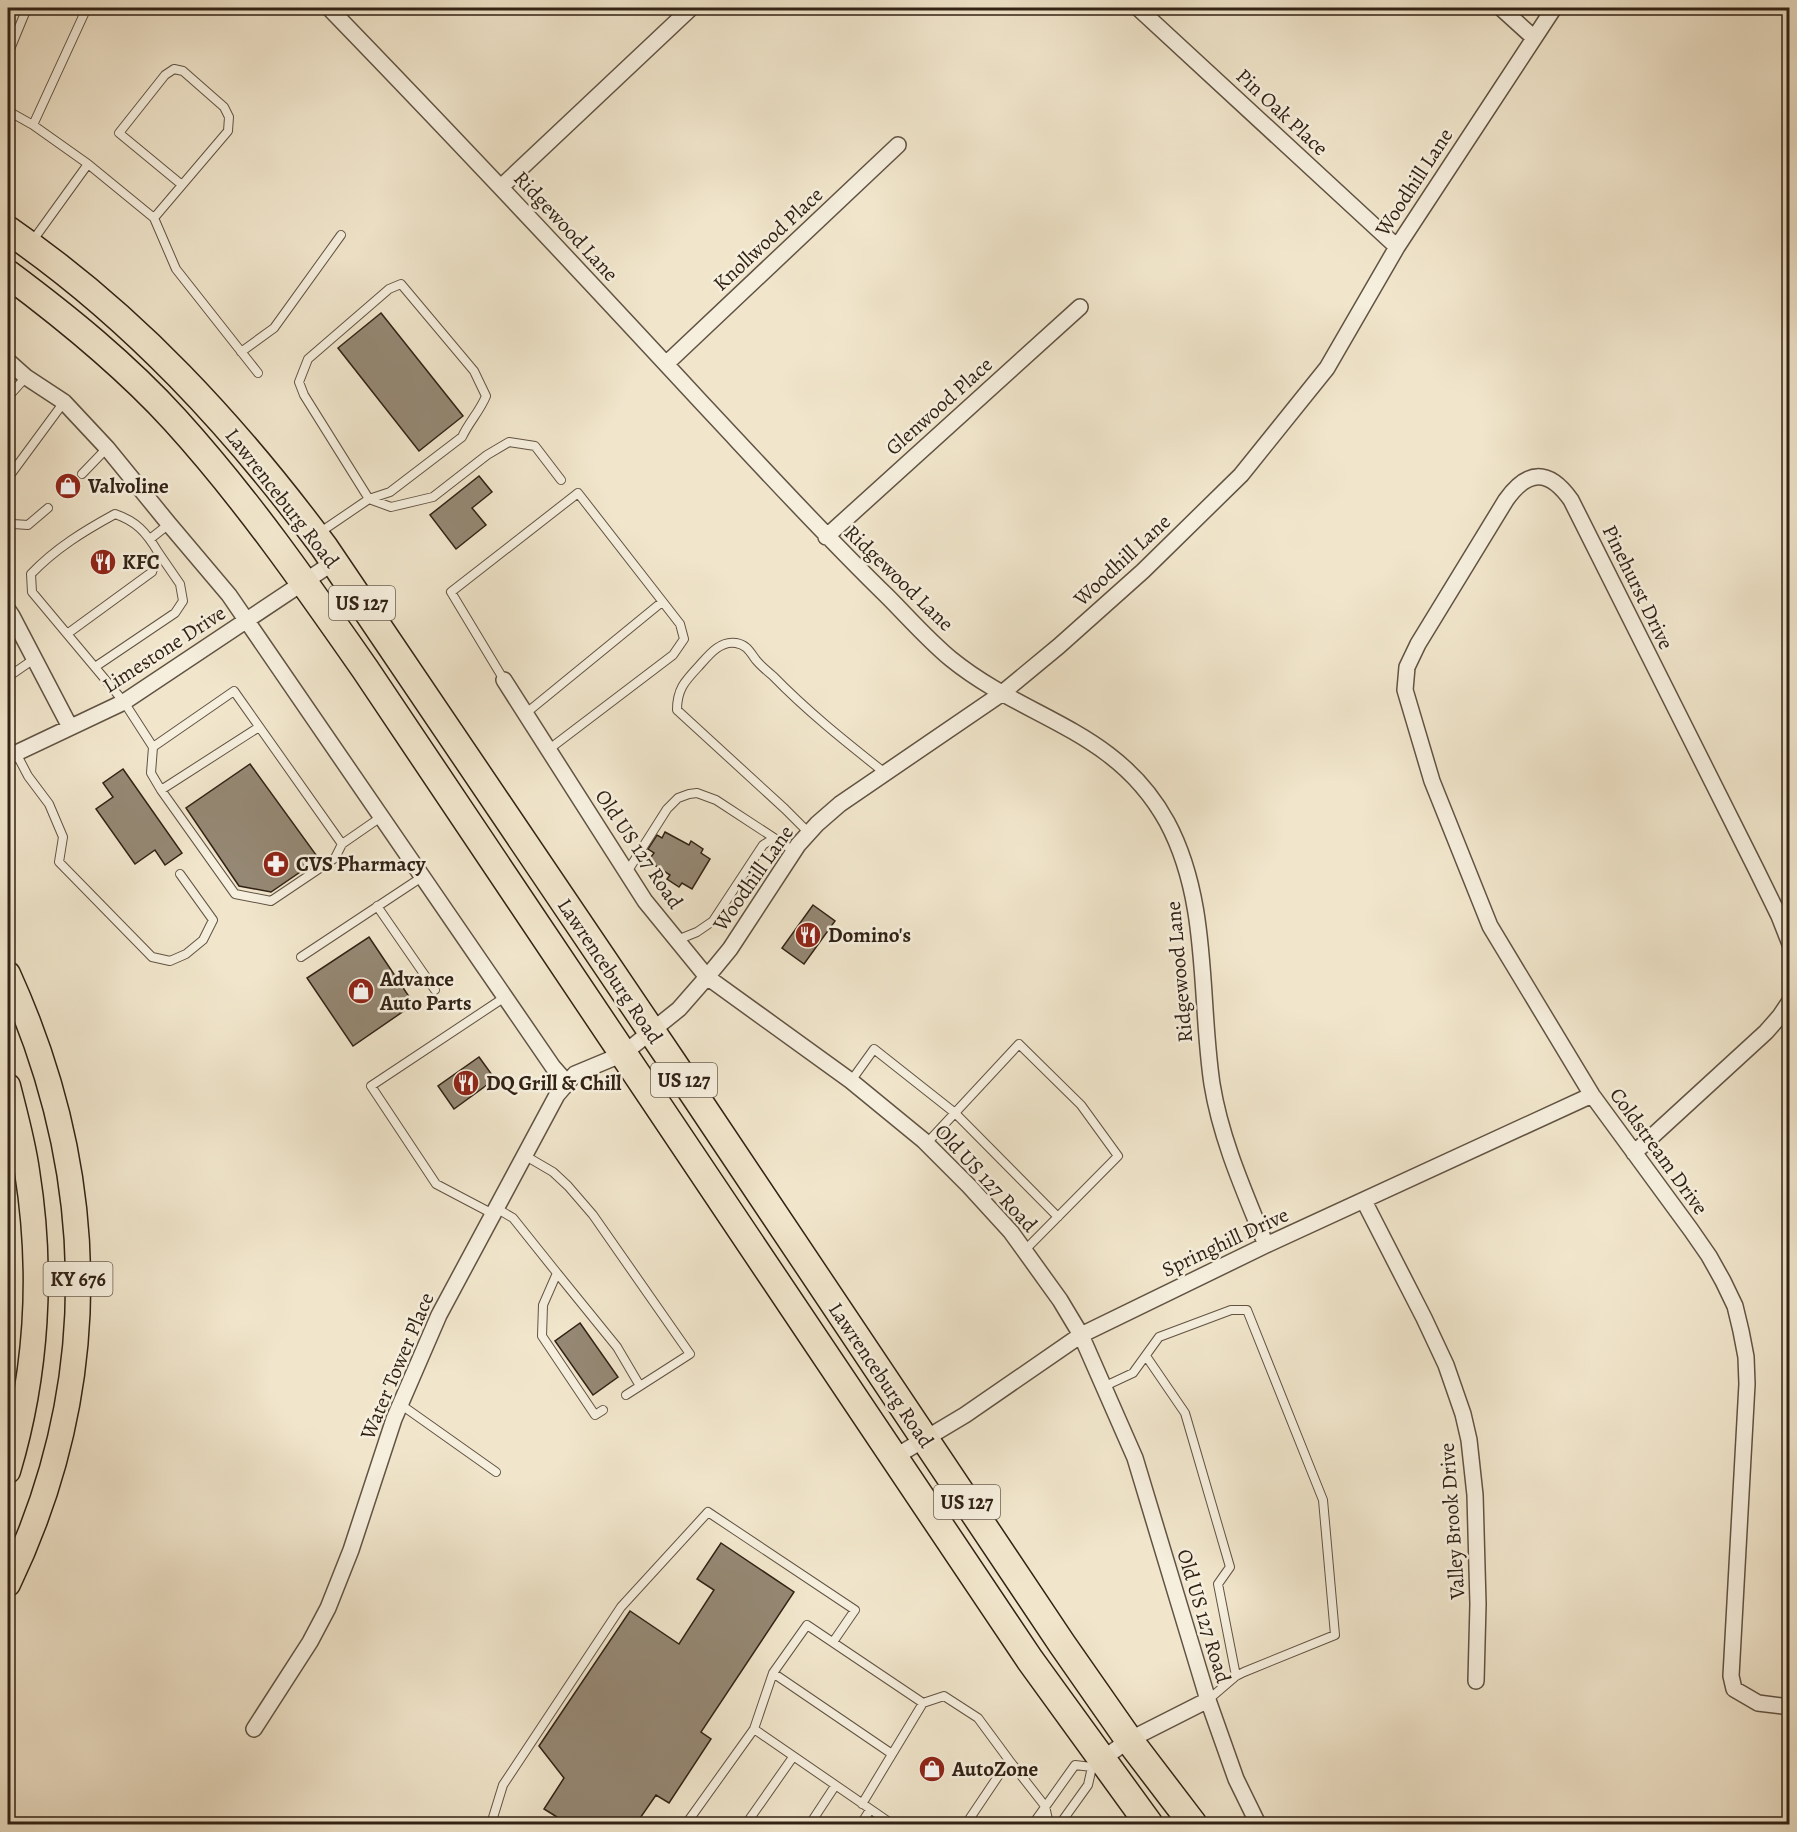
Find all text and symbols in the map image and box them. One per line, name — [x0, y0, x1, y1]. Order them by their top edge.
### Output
street label: Pin Oak Place — [1230, 62, 1334, 162]
street label: Woodhill Lane — [1368, 123, 1459, 242]
street label: Ridgewood Lane — [507, 165, 625, 287]
street label: Knollwood Place — [707, 181, 829, 297]
street label: Glenwood Place — [880, 351, 998, 461]
street label: Lawrenceburg Road — [219, 422, 346, 574]
shop icon: Valvoline — [53, 471, 83, 501]
place label: Valvoline — [87, 472, 169, 500]
street label: Woodhill Lane — [1067, 508, 1177, 613]
street label: Ridgewood Lane — [838, 519, 960, 637]
street label: Pinehurst Drive — [1596, 520, 1680, 654]
restaurant icon: KFC — [88, 547, 118, 577]
place label: KFC — [122, 548, 160, 576]
road number: US 127 — [329, 586, 395, 620]
street label: Limestone Drive — [97, 599, 231, 699]
street label: Old US 127 Road — [589, 784, 690, 915]
street label: Woodhill Lane — [706, 820, 800, 937]
pharmacy icon: CVS Pharmacy — [261, 849, 291, 879]
place label: CVS Pharmacy — [296, 850, 427, 878]
street label: Lawrenceburg Road — [551, 893, 670, 1050]
street label: Ridgewood Lane — [1159, 900, 1199, 1044]
restaurant icon: Domino's — [793, 920, 823, 950]
place label: Domino's — [828, 921, 911, 949]
place label: Advance Auto Parts — [379, 965, 472, 1017]
shop icon: Advance Auto Parts — [346, 976, 376, 1006]
road number: US 127 — [651, 1063, 717, 1097]
restaurant icon: DQ Grill & Chill — [451, 1068, 481, 1098]
place label: DQ Grill & Chill — [486, 1069, 622, 1097]
street label: Coldstream Drive — [1603, 1082, 1715, 1220]
street label: Old US 127 Road — [929, 1118, 1044, 1239]
street label: Springhill Drive — [1157, 1200, 1293, 1284]
road number: KY 676 — [44, 1262, 112, 1296]
street label: Water Tower Place — [353, 1288, 441, 1445]
street label: Lawrenceburg Road — [822, 1297, 941, 1454]
street label: Valley Brook Drive — [1433, 1442, 1472, 1601]
road number: US 127 — [934, 1485, 1000, 1519]
street label: Old US 127 Road — [1170, 1546, 1238, 1687]
shop icon: AutoZone — [917, 1754, 947, 1784]
place label: AutoZone — [951, 1755, 1039, 1783]

